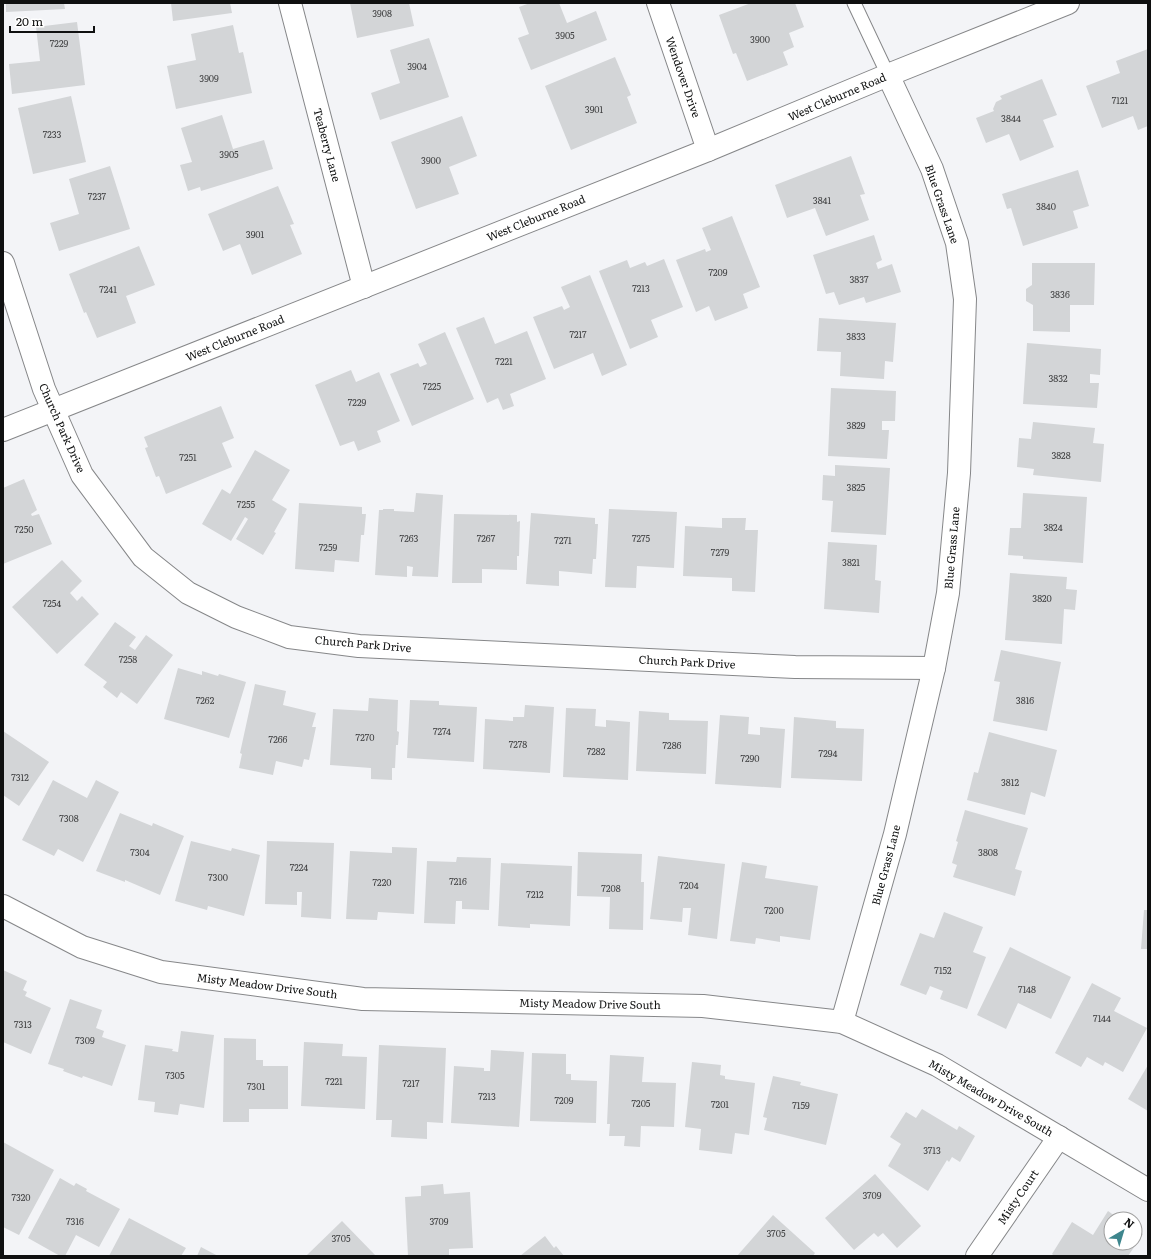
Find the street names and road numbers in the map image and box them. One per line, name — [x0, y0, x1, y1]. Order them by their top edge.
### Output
street label: Wendover Drive — [663, 34, 705, 120]
street label: West Cleburne Road — [785, 68, 888, 124]
street label: Teaberry Lane — [310, 106, 346, 184]
street label: Blue Grass Lane — [922, 162, 964, 246]
street label: West Cleburne Road — [484, 190, 588, 244]
street label: West Cleburne Road — [183, 310, 287, 364]
street label: Church Park Drive — [36, 380, 90, 475]
street label: Blue Grass Lane — [939, 506, 963, 590]
street label: Church Park Drive — [314, 631, 412, 655]
street label: Church Park Drive — [638, 650, 736, 672]
street label: Blue Grass Lane — [867, 822, 904, 907]
street label: Misty Meadow Drive South — [196, 968, 338, 1002]
street label: Misty Meadow Drive South — [519, 994, 661, 1012]
street label: Misty Meadow Drive South — [926, 1055, 1057, 1140]
street label: Misty Court — [993, 1165, 1042, 1227]

